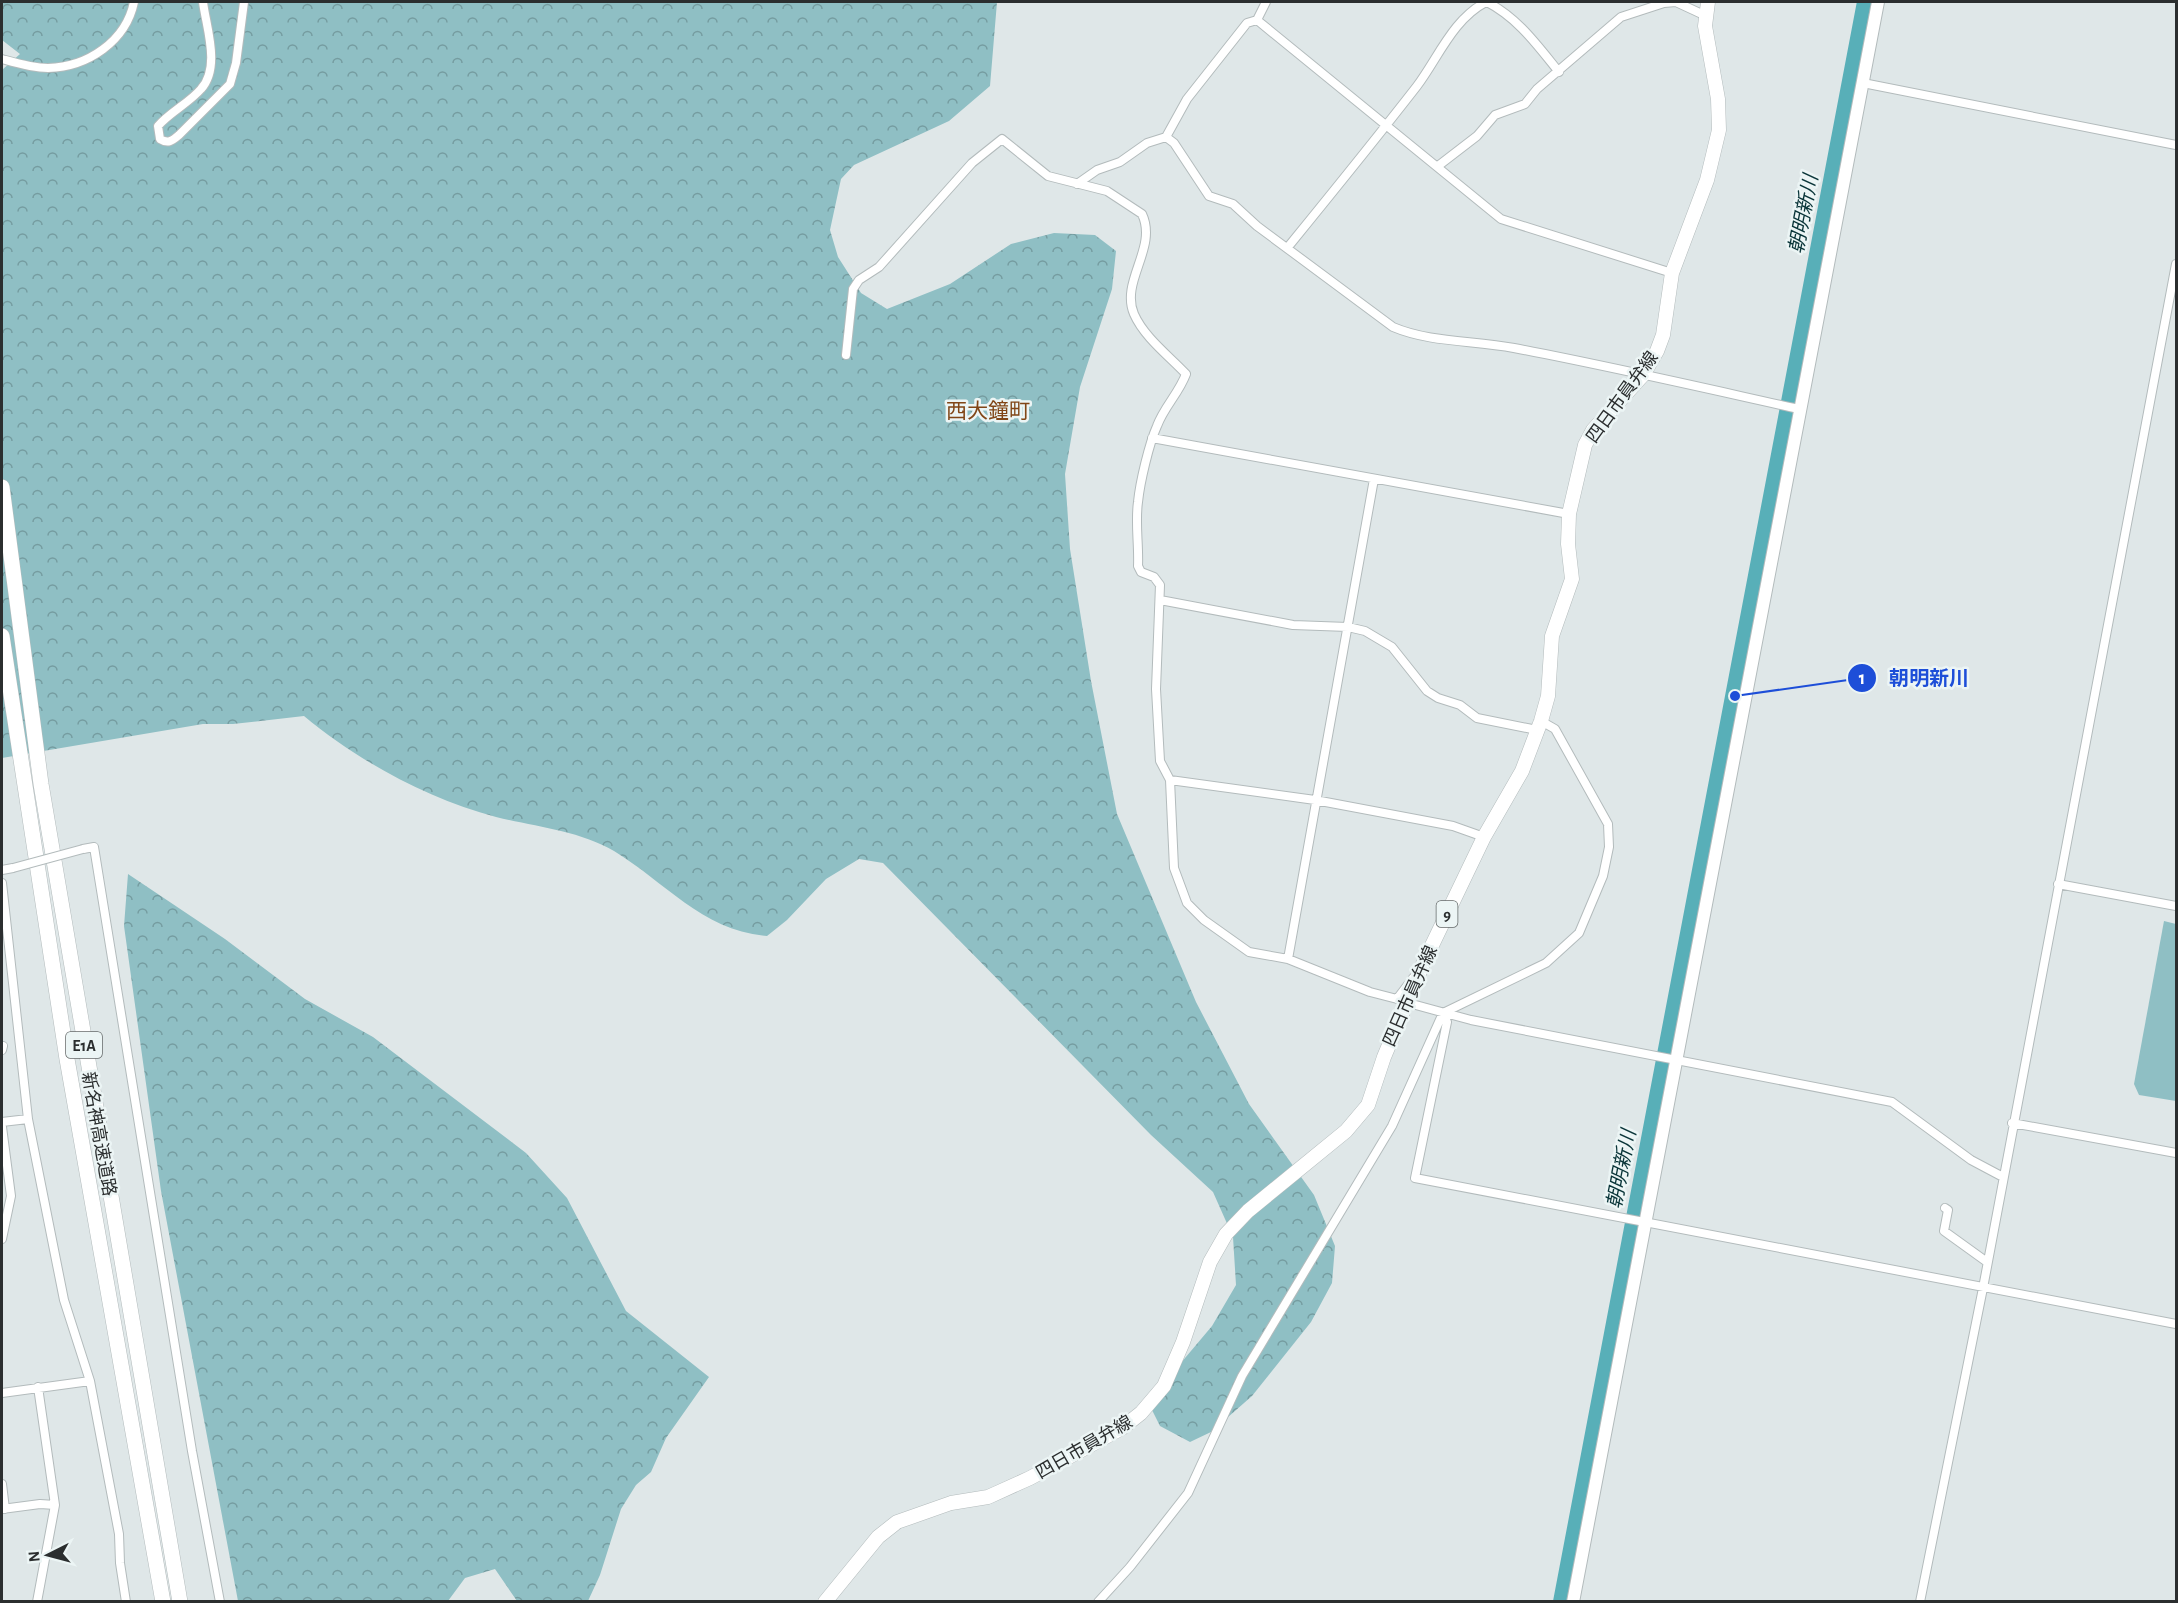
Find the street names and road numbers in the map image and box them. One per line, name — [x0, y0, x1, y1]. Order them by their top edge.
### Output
street label: 四日市員弁線 — [1582, 347, 1662, 447]
road number: 9 — [1436, 901, 1458, 927]
street label: 四日市員弁線 — [1379, 943, 1441, 1049]
road number: E1A — [66, 1032, 102, 1058]
street label: 新名神高速道路 — [78, 1070, 120, 1198]
street label: 四日市員弁線 — [1032, 1411, 1136, 1483]

